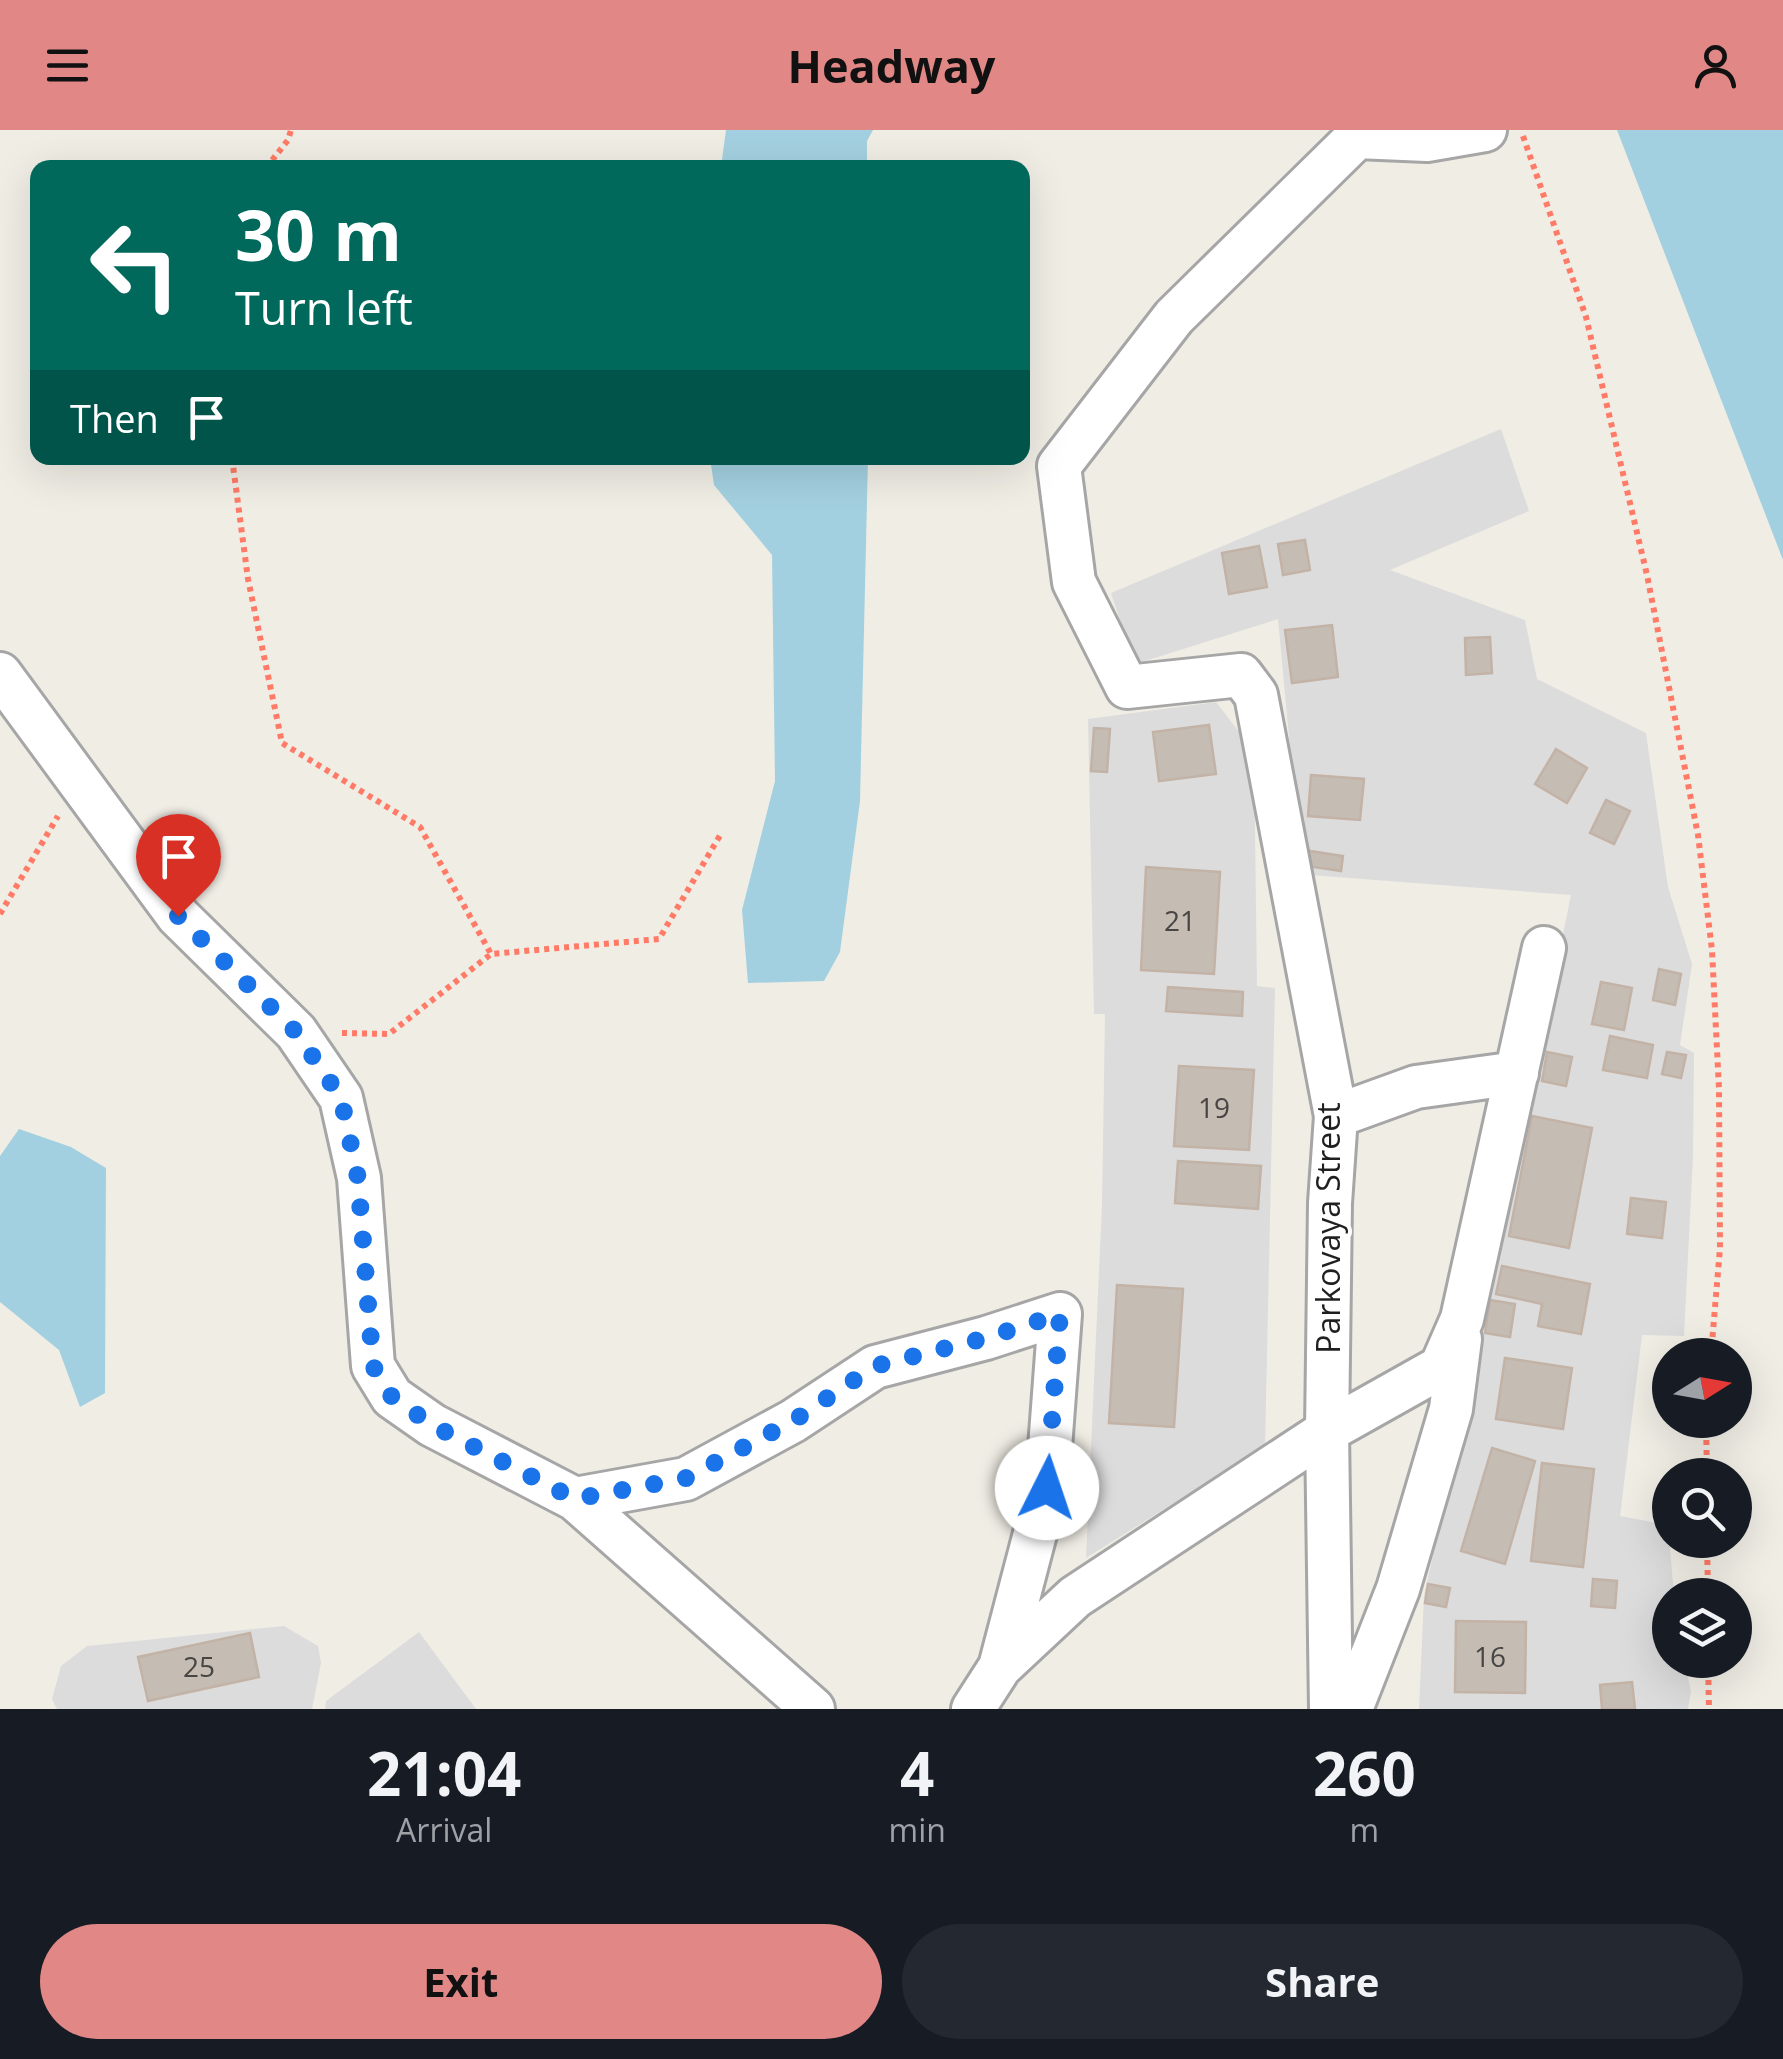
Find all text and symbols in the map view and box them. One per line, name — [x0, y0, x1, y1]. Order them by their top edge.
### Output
text: Headway — [788, 35, 995, 96]
icon: menu — [40, 38, 95, 93]
icon: person — [1688, 38, 1743, 93]
text: 30 m — [235, 186, 402, 282]
icon: left — [70, 200, 200, 330]
text: Turn left — [235, 277, 413, 338]
icon: arrive — [179, 390, 234, 445]
text: Then — [70, 392, 159, 444]
pin — [136, 814, 221, 917]
icon: arrive — [151, 829, 206, 884]
house number: 21 — [1164, 901, 1196, 939]
house number: 19 — [1198, 1088, 1230, 1126]
street label: Parkovaya Street — [1306, 1102, 1349, 1354]
north arrow — [1652, 1338, 1752, 1438]
map controls — [1652, 1338, 1752, 1678]
position arrow — [995, 1436, 1099, 1540]
button: search — [1652, 1458, 1752, 1558]
button: layers — [1652, 1578, 1752, 1678]
house number: 16 — [1474, 1637, 1506, 1675]
house number: 25 — [183, 1647, 215, 1685]
text: 21:04 — [367, 1732, 521, 1814]
text: 4 — [900, 1732, 934, 1814]
text: 260 — [1313, 1732, 1416, 1814]
text: Arrival — [396, 1808, 492, 1851]
text: min — [889, 1808, 946, 1851]
text: m — [1350, 1808, 1379, 1851]
button: Exit — [40, 1924, 882, 2039]
button: Share — [902, 1924, 1743, 2039]

